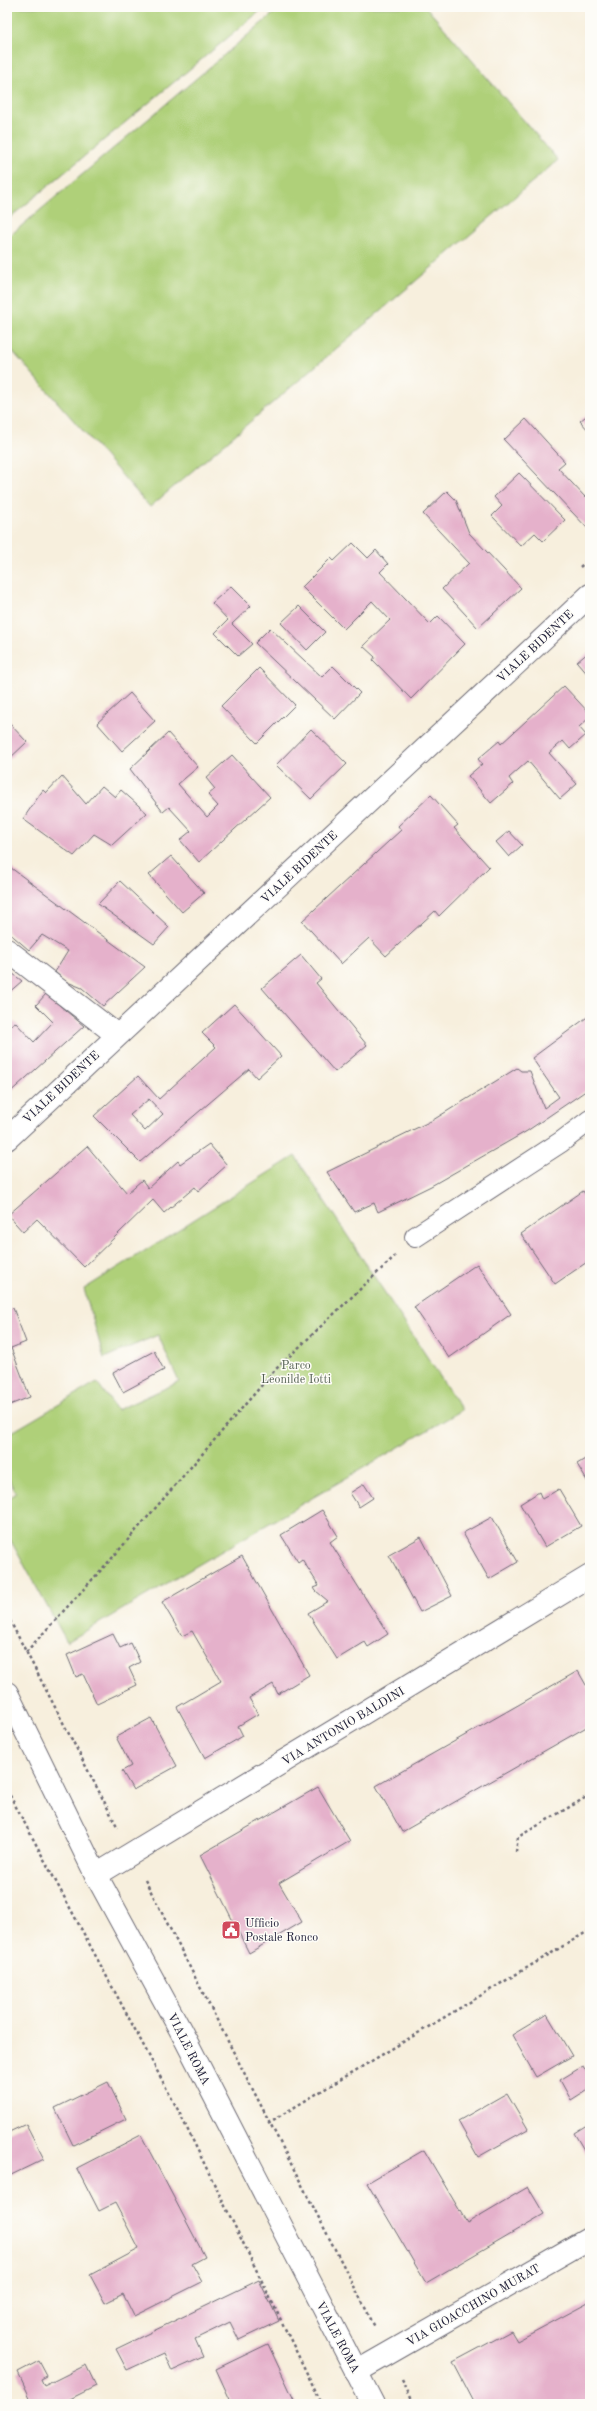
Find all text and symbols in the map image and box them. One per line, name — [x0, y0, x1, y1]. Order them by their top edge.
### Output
street label: VIALE BIDENTE — [495, 608, 576, 685]
street label: VIALE BIDENTE — [259, 829, 340, 906]
street label: VIALE BIDENTE — [21, 1049, 102, 1126]
park label: Parco Leonilde Iotti — [261, 1360, 331, 1386]
street label: VIA ANTONIO BALDINI — [280, 1685, 407, 1768]
place label: Ufficio Postale Ronco — [245, 1918, 318, 1944]
public building icon: Ufficio Postale Ronco — [220, 1919, 242, 1941]
street label: VIALE ROMA — [165, 2012, 211, 2087]
street label: VIA GIOACCHINO MURAT — [405, 2263, 542, 2349]
street label: VIALE ROMA — [313, 2300, 361, 2375]

